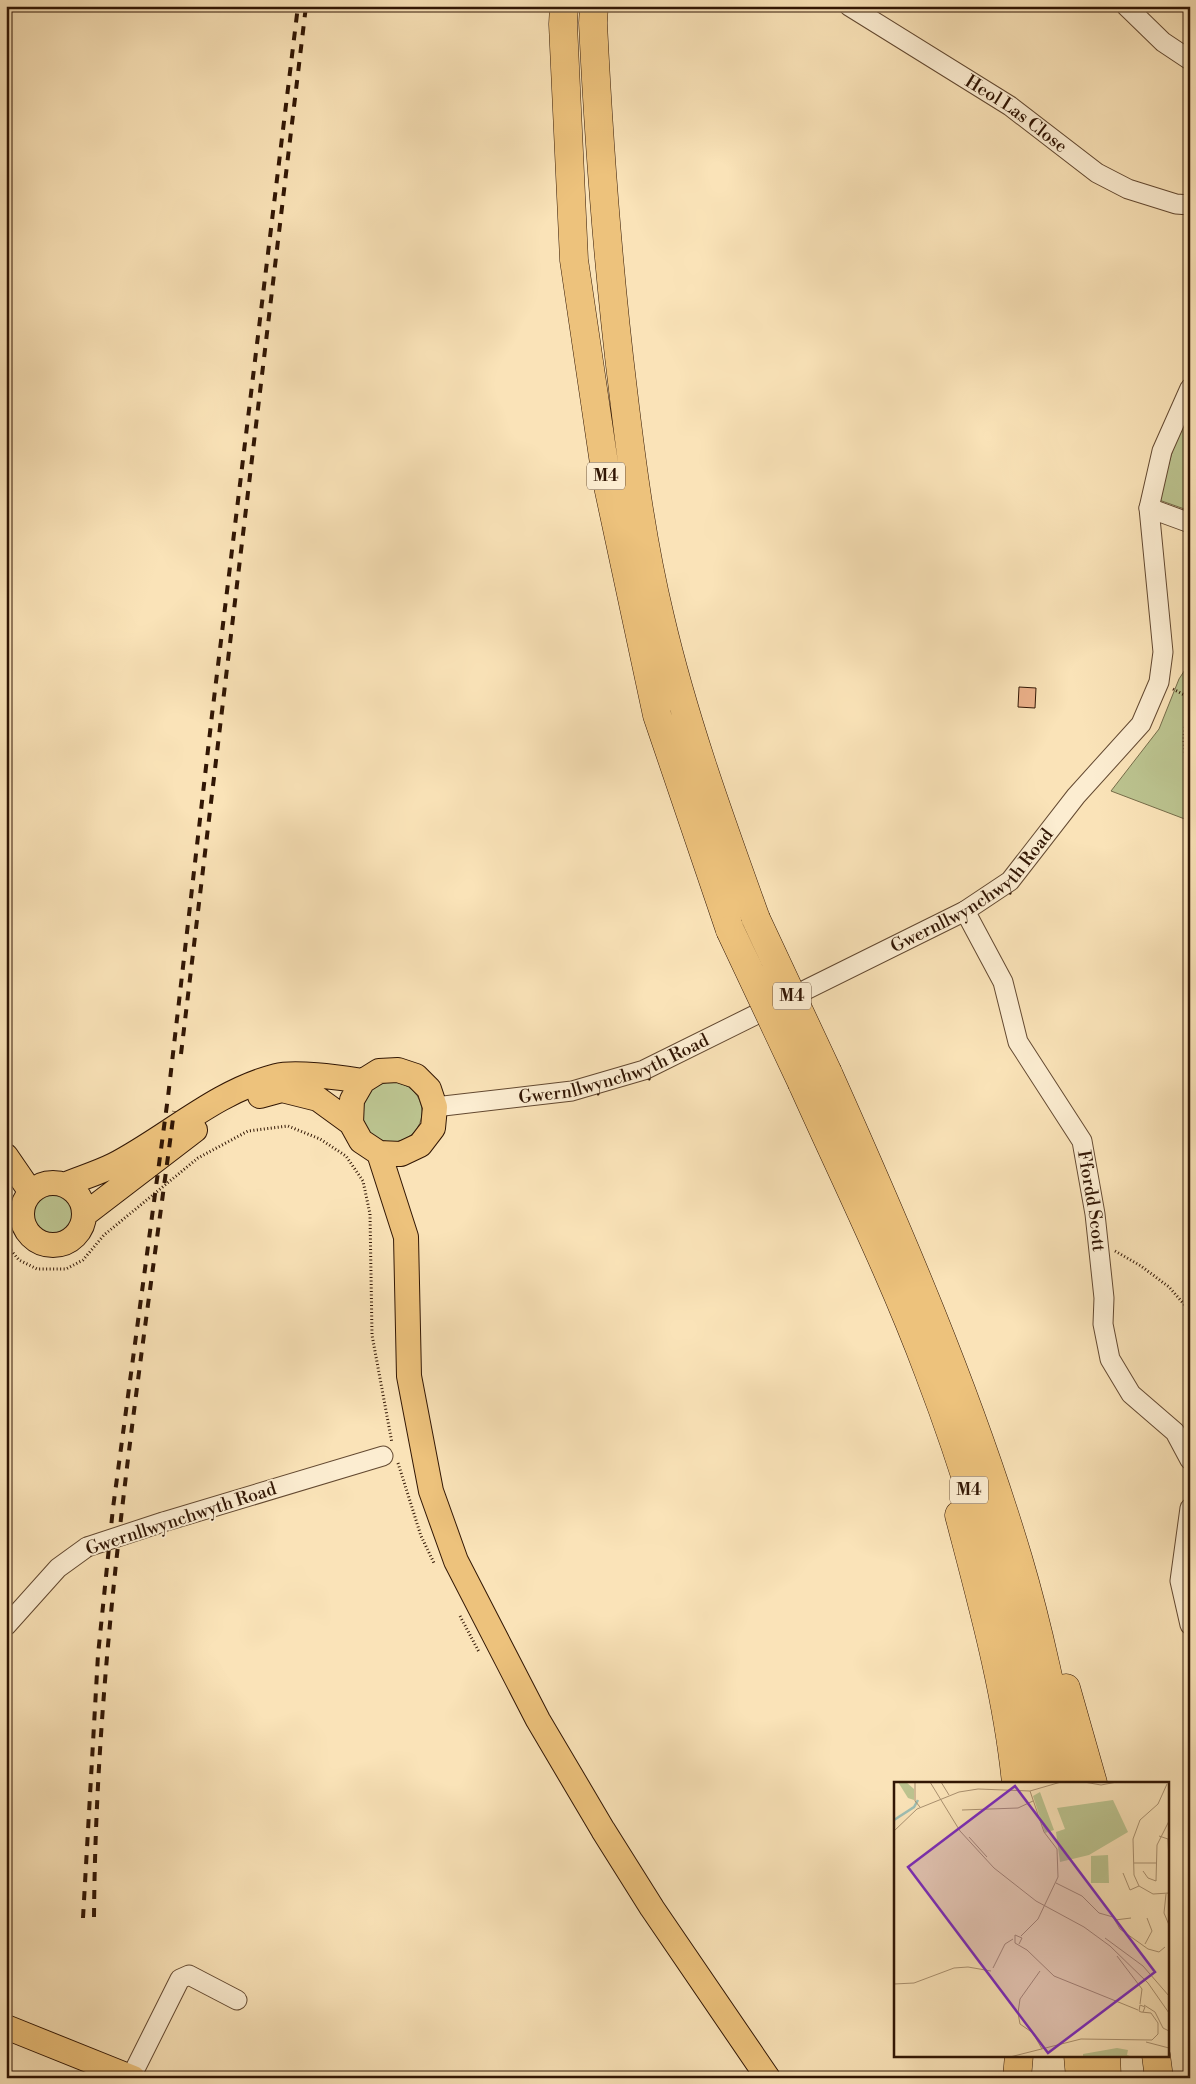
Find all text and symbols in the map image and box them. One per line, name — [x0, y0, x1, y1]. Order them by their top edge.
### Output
street label: Heol Las Close — [961, 70, 1072, 158]
road number: M4 — [587, 462, 625, 490]
street label: Gwernllwynchwyth Road — [887, 823, 1059, 958]
road number: M4 — [773, 982, 811, 1009]
street label: Gwernllwynchwyth Road — [517, 1028, 713, 1109]
street label: Ffordd Scott — [1072, 1149, 1111, 1253]
road number: M4 — [950, 1476, 988, 1504]
street label: Gwernllwynchwyth Road — [83, 1477, 280, 1561]
inset map — [894, 1782, 1168, 2056]

